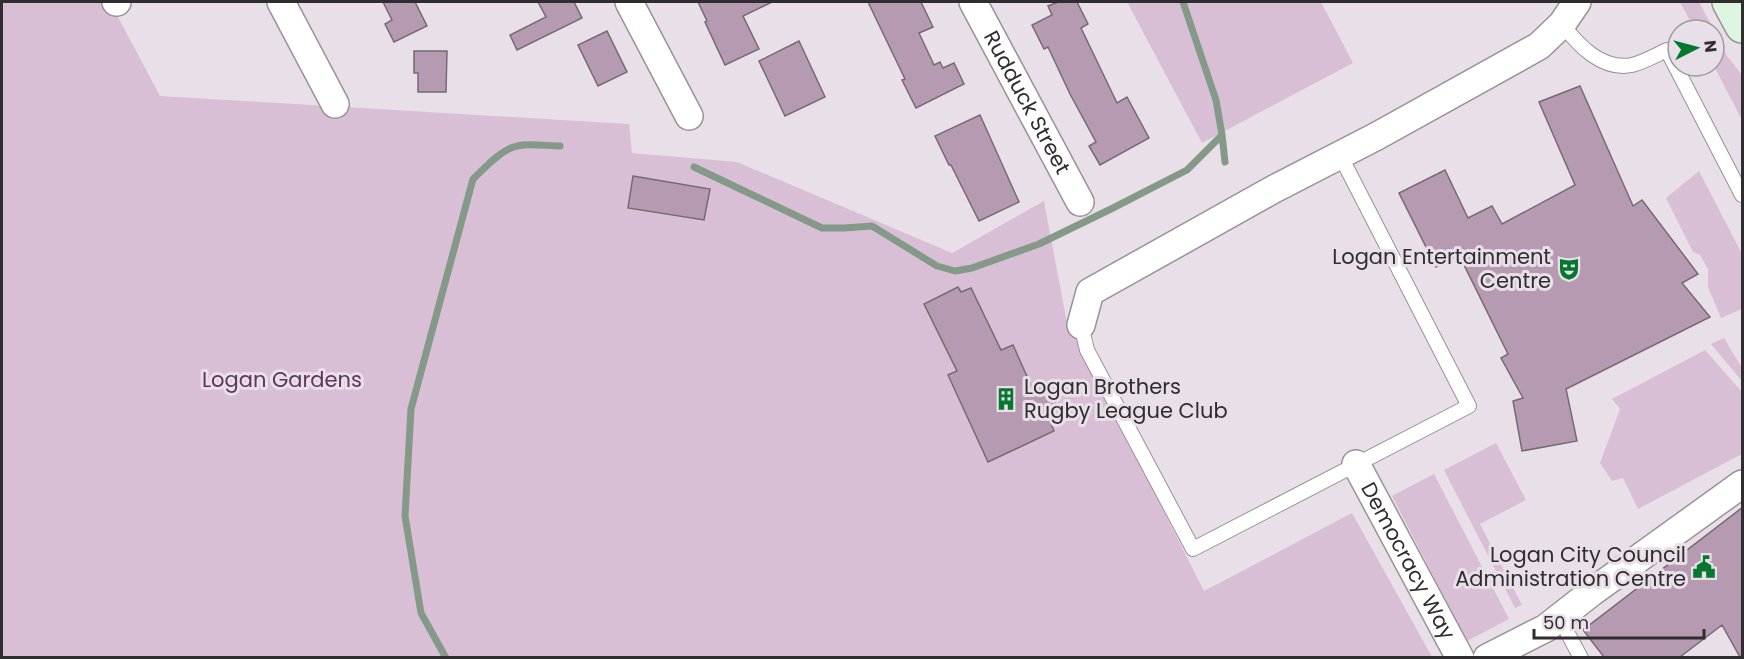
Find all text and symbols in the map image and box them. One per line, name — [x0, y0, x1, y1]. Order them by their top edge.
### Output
north arrow — [1666, 18, 1726, 78]
street label: Rudduck Street — [977, 25, 1077, 179]
text: N — [1698, 39, 1722, 54]
place label: Logan Entertainment Centre — [1332, 242, 1551, 295]
theatre icon: Logan Entertainment Centre — [1556, 256, 1582, 282]
park label: Logan Gardens — [202, 365, 362, 394]
place label: Logan Brothers Rugby League Club — [1024, 372, 1228, 425]
building icon: Logan Brothers Rugby League Club — [993, 386, 1019, 412]
street label: Democracy Way — [1354, 477, 1462, 645]
place label: Logan City Council Administration Centre — [1455, 540, 1686, 593]
public building icon: Logan City Council Administration Centre — [1691, 554, 1717, 580]
scale bar — [1534, 602, 1704, 640]
text: 50 m — [1543, 610, 1589, 635]

